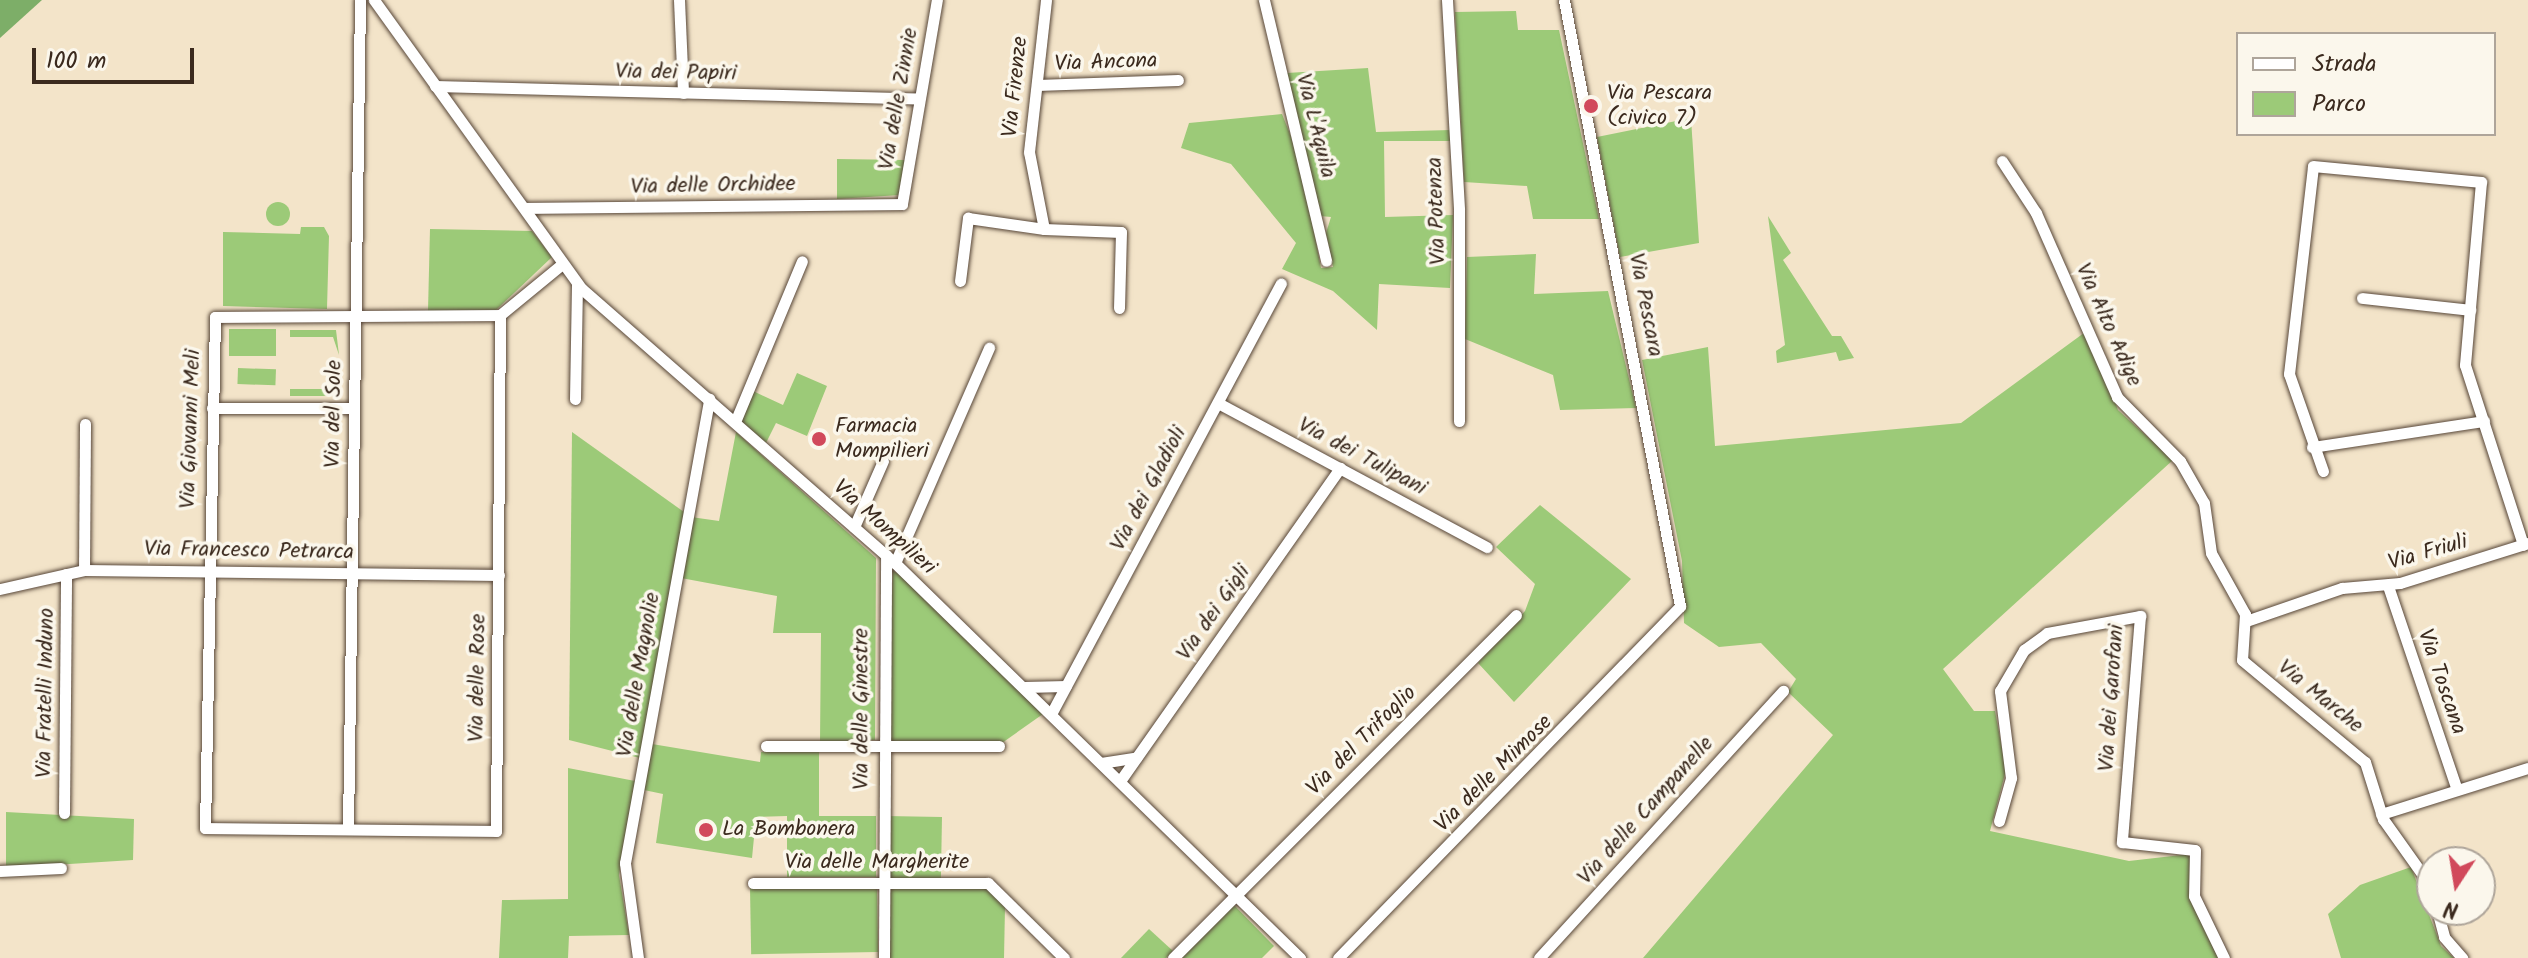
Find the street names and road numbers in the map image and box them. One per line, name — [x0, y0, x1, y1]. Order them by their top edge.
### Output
street label: Via delle Zinnie — [874, 26, 924, 172]
street label: Via Firenze — [998, 35, 1034, 139]
street label: Via Ancona — [1054, 48, 1158, 78]
street label: Via dei Papiri — [615, 59, 737, 87]
street label: Via L'Aquila — [1289, 71, 1341, 181]
street label: Via Potenza — [1422, 157, 1452, 265]
street label: Via delle Orchidee — [630, 171, 796, 201]
street label: Via Pescara — [1622, 251, 1668, 359]
street label: Via Alto Adige — [2069, 259, 2147, 391]
street label: Via Giovanni Meli — [175, 349, 207, 509]
street label: Via del Sole — [320, 360, 348, 468]
street label: Via dei Tulipani — [1293, 412, 1431, 502]
street label: Via dei Gladioli — [1105, 422, 1193, 556]
street label: Via Mompilieri — [827, 475, 941, 581]
street label: Via Friuli — [2385, 529, 2471, 577]
street label: Via Francesco Petrarca — [144, 536, 354, 566]
street label: Via dei Gigli — [1171, 560, 1257, 666]
street label: Via delle Magnolie — [612, 591, 666, 759]
street label: Via Fratelli Induno — [31, 608, 61, 778]
street label: Via delle Rose — [464, 614, 492, 742]
street label: Via dei Garofani — [2094, 623, 2130, 773]
street label: Via Toscana — [2411, 626, 2471, 738]
street label: Via delle Ginestre — [849, 628, 875, 790]
street label: Via Marche — [2272, 654, 2368, 740]
street label: Via del Trifoglio — [1301, 680, 1423, 802]
street label: Via delle Mimose — [1430, 710, 1558, 838]
street label: Via delle Campanelle — [1572, 731, 1720, 891]
street label: Via delle Margherite — [785, 850, 969, 876]

